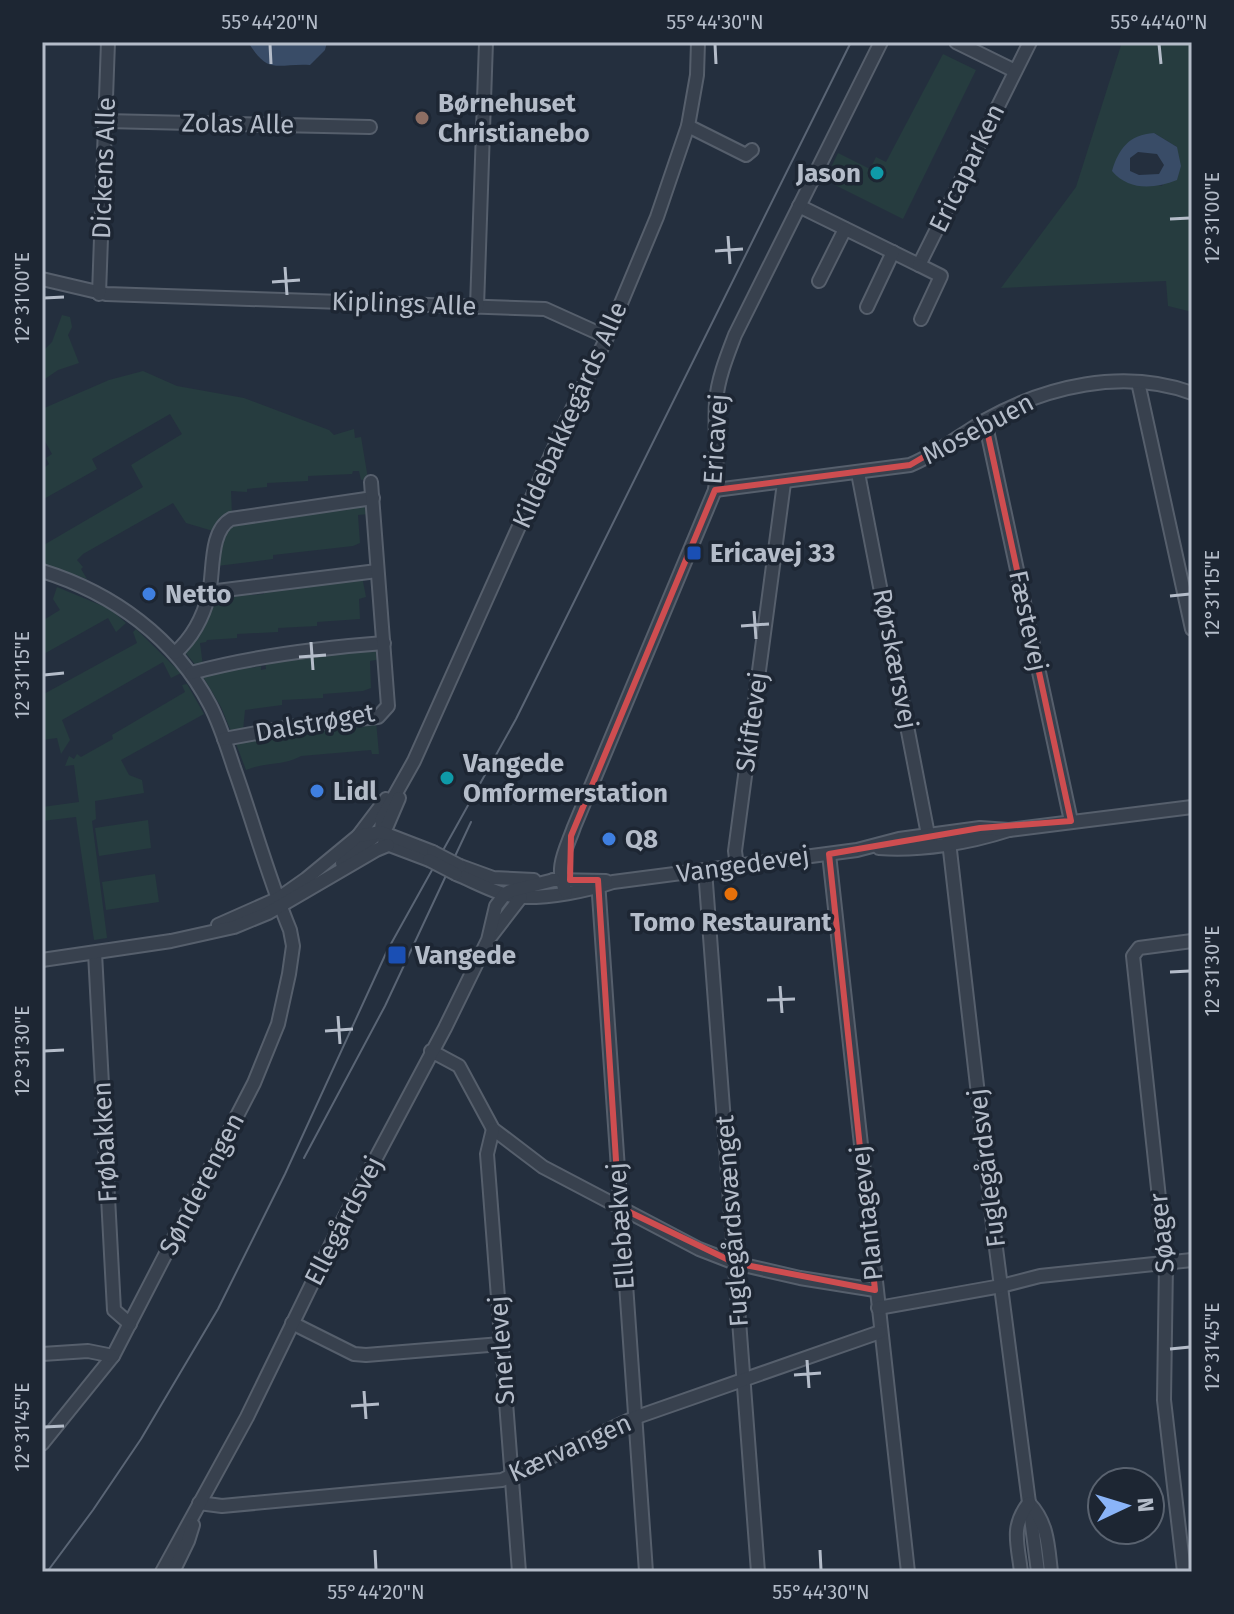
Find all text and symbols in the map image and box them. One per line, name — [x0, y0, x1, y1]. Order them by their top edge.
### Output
text: 55°44'20"N — [221, 10, 319, 34]
text: 55°44'30"N — [666, 10, 764, 34]
text: 55°44'40"N — [1110, 10, 1208, 34]
place label: Børnehuset Christianebo — [438, 88, 590, 149]
street label: Dickens Alle — [86, 96, 122, 240]
street label: Ericaparken — [923, 99, 1011, 237]
street label: Zolas Alle — [181, 108, 295, 140]
marker: Børnehuset Christianebo — [413, 109, 431, 127]
place label: Jason — [795, 158, 861, 189]
marker: Jason — [868, 164, 886, 182]
text: 12°31'00"E — [1200, 172, 1224, 264]
text: 12°31'00"E — [10, 252, 34, 344]
street label: Kiplings Alle — [331, 286, 477, 322]
street label: Kildebakkegårds Alle — [506, 297, 634, 533]
street label: Mosebuen — [917, 387, 1039, 471]
street label: Ericavej — [697, 392, 735, 486]
place label: Ericavej 33 — [710, 538, 835, 569]
marker: Ericavej 33 — [685, 544, 703, 562]
text: 12°31'15"E — [1200, 550, 1224, 638]
street label: Fæstevej — [1002, 568, 1054, 674]
place label: Netto — [165, 579, 231, 610]
marker: Netto — [140, 585, 158, 603]
street label: Rørskærsvej — [866, 586, 924, 732]
text: 12°31'15"E — [10, 631, 34, 719]
street label: Skiftevej — [730, 670, 774, 774]
street label: Dalstrøget — [253, 697, 378, 749]
place label: Vangede Omformerstation — [462, 748, 668, 809]
marker: Vangede Omformerstation — [438, 769, 456, 787]
place label: Lidl — [333, 776, 377, 807]
marker: Lidl — [308, 782, 326, 800]
place label: Q8 — [625, 824, 658, 855]
marker: Q8 — [600, 830, 618, 848]
street label: Vangedevej — [675, 840, 811, 890]
marker: Tomo Restaurant — [722, 885, 740, 903]
place label: Tomo Restaurant — [630, 907, 833, 938]
text: 12°31'30"E — [1200, 925, 1224, 1017]
place label: Vangede — [414, 940, 516, 971]
marker: Vangede — [386, 944, 408, 966]
text: 12°31'30"E — [10, 1005, 34, 1097]
street label: Frøbakken — [86, 1081, 124, 1203]
street label: Fuglegårdsvej — [962, 1087, 1012, 1249]
street label: Sønderengen — [153, 1108, 251, 1260]
street label: Fuglegårdsvænget — [709, 1114, 755, 1328]
street label: Plantagevej — [844, 1144, 890, 1282]
street label: Ellegårdsvej — [298, 1151, 390, 1291]
street label: Ellebækvej — [601, 1161, 641, 1291]
street label: Søager — [1143, 1192, 1181, 1274]
street label: Snerlevej — [483, 1294, 521, 1406]
text: 12°31'45"E — [1200, 1302, 1224, 1392]
text: 12°31'45"E — [10, 1382, 34, 1472]
street label: Kærvangen — [504, 1407, 636, 1489]
north arrow — [1086, 1466, 1166, 1546]
text: N — [1131, 1496, 1159, 1513]
text: 55°44'20"N — [327, 1580, 425, 1604]
text: 55°44'30"N — [772, 1580, 870, 1604]

